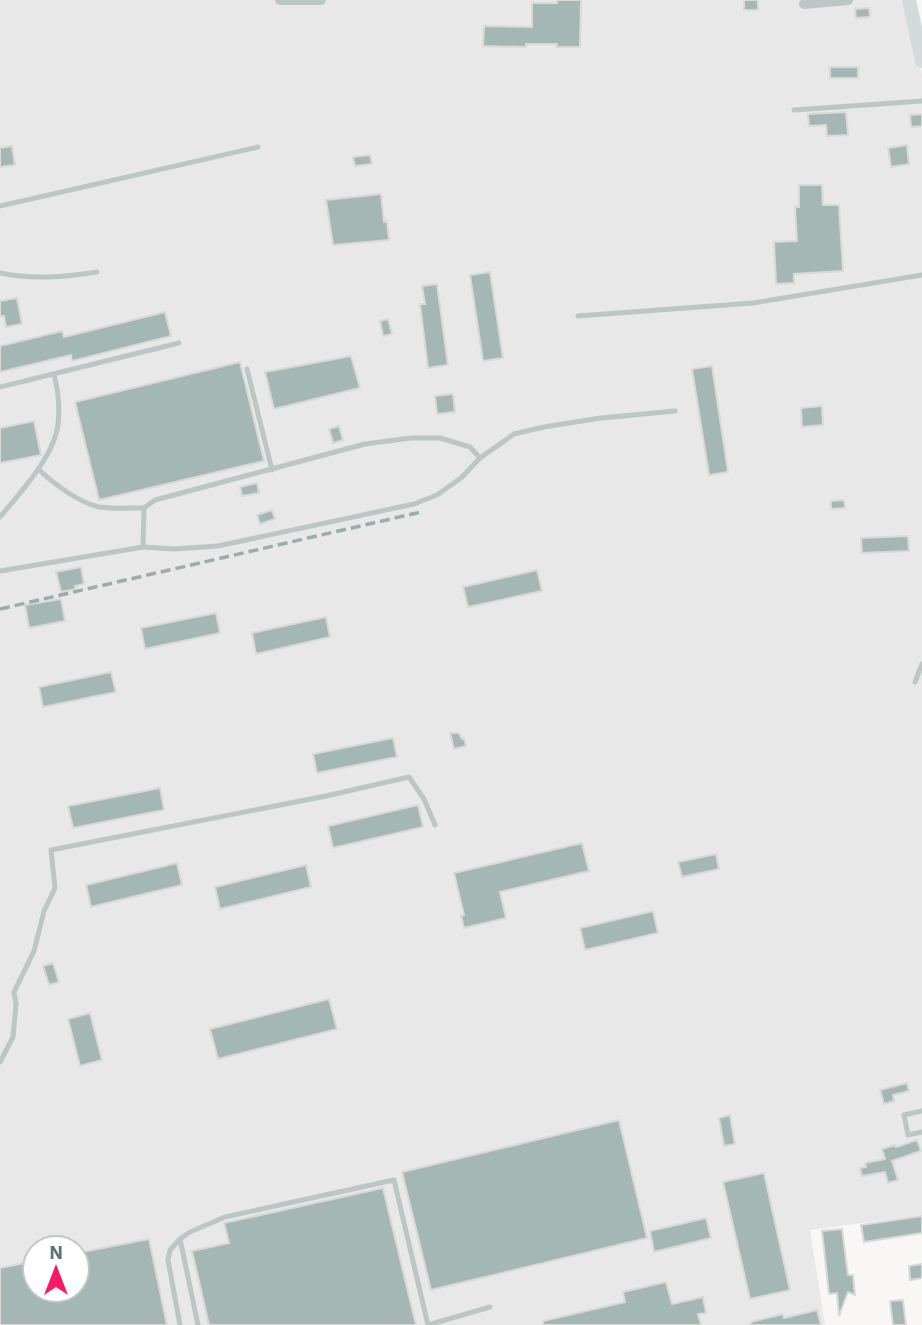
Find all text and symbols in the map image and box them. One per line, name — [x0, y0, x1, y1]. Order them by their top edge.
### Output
north arrow — [21, 1234, 91, 1304]
text: N — [49, 1240, 63, 1264]

